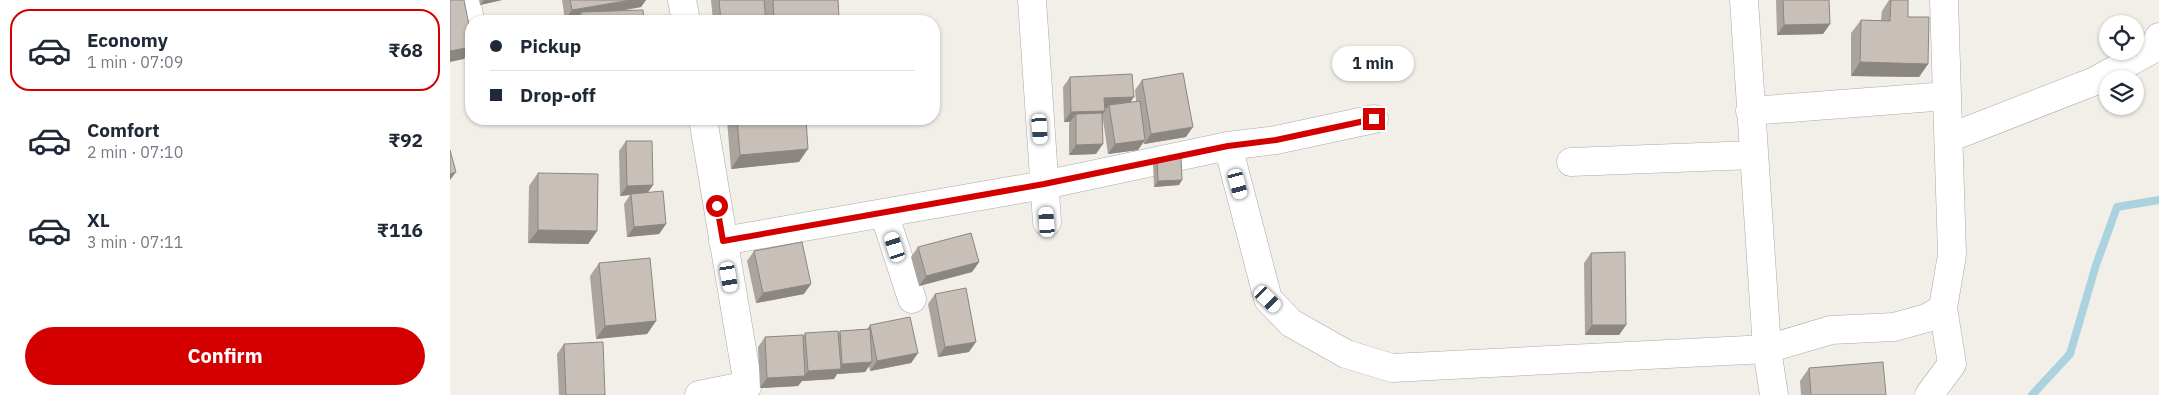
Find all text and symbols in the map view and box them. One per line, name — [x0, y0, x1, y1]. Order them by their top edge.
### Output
map controls — [2099, 15, 2144, 115]
button: locate — [2099, 15, 2144, 60]
icon: car — [27, 28, 72, 73]
text: Economy — [87, 28, 168, 52]
text: Pickup — [520, 34, 581, 58]
text: ₹68 — [388, 38, 423, 62]
callout: 1 min — [1333, 46, 1415, 82]
text: 1 min · 07:09 — [87, 52, 183, 72]
text: 1 min — [1352, 53, 1394, 73]
button: layers — [2099, 70, 2144, 115]
text: Drop-off — [520, 83, 596, 107]
route end — [1363, 108, 1385, 130]
car — [1031, 114, 1048, 144]
icon: car — [27, 118, 72, 163]
text: Comfort — [87, 118, 160, 142]
text: ₹92 — [388, 128, 423, 152]
text: 2 min · 07:10 — [87, 142, 183, 162]
car — [1226, 168, 1249, 200]
route start — [706, 195, 728, 217]
car — [1038, 207, 1055, 237]
icon: car — [27, 208, 72, 253]
text: XL — [87, 208, 110, 232]
text: ₹116 — [377, 218, 423, 242]
car — [883, 230, 906, 264]
text: 3 min · 07:11 — [87, 232, 183, 252]
car — [719, 261, 738, 293]
car — [1252, 283, 1283, 315]
button: Confirm — [25, 327, 425, 385]

